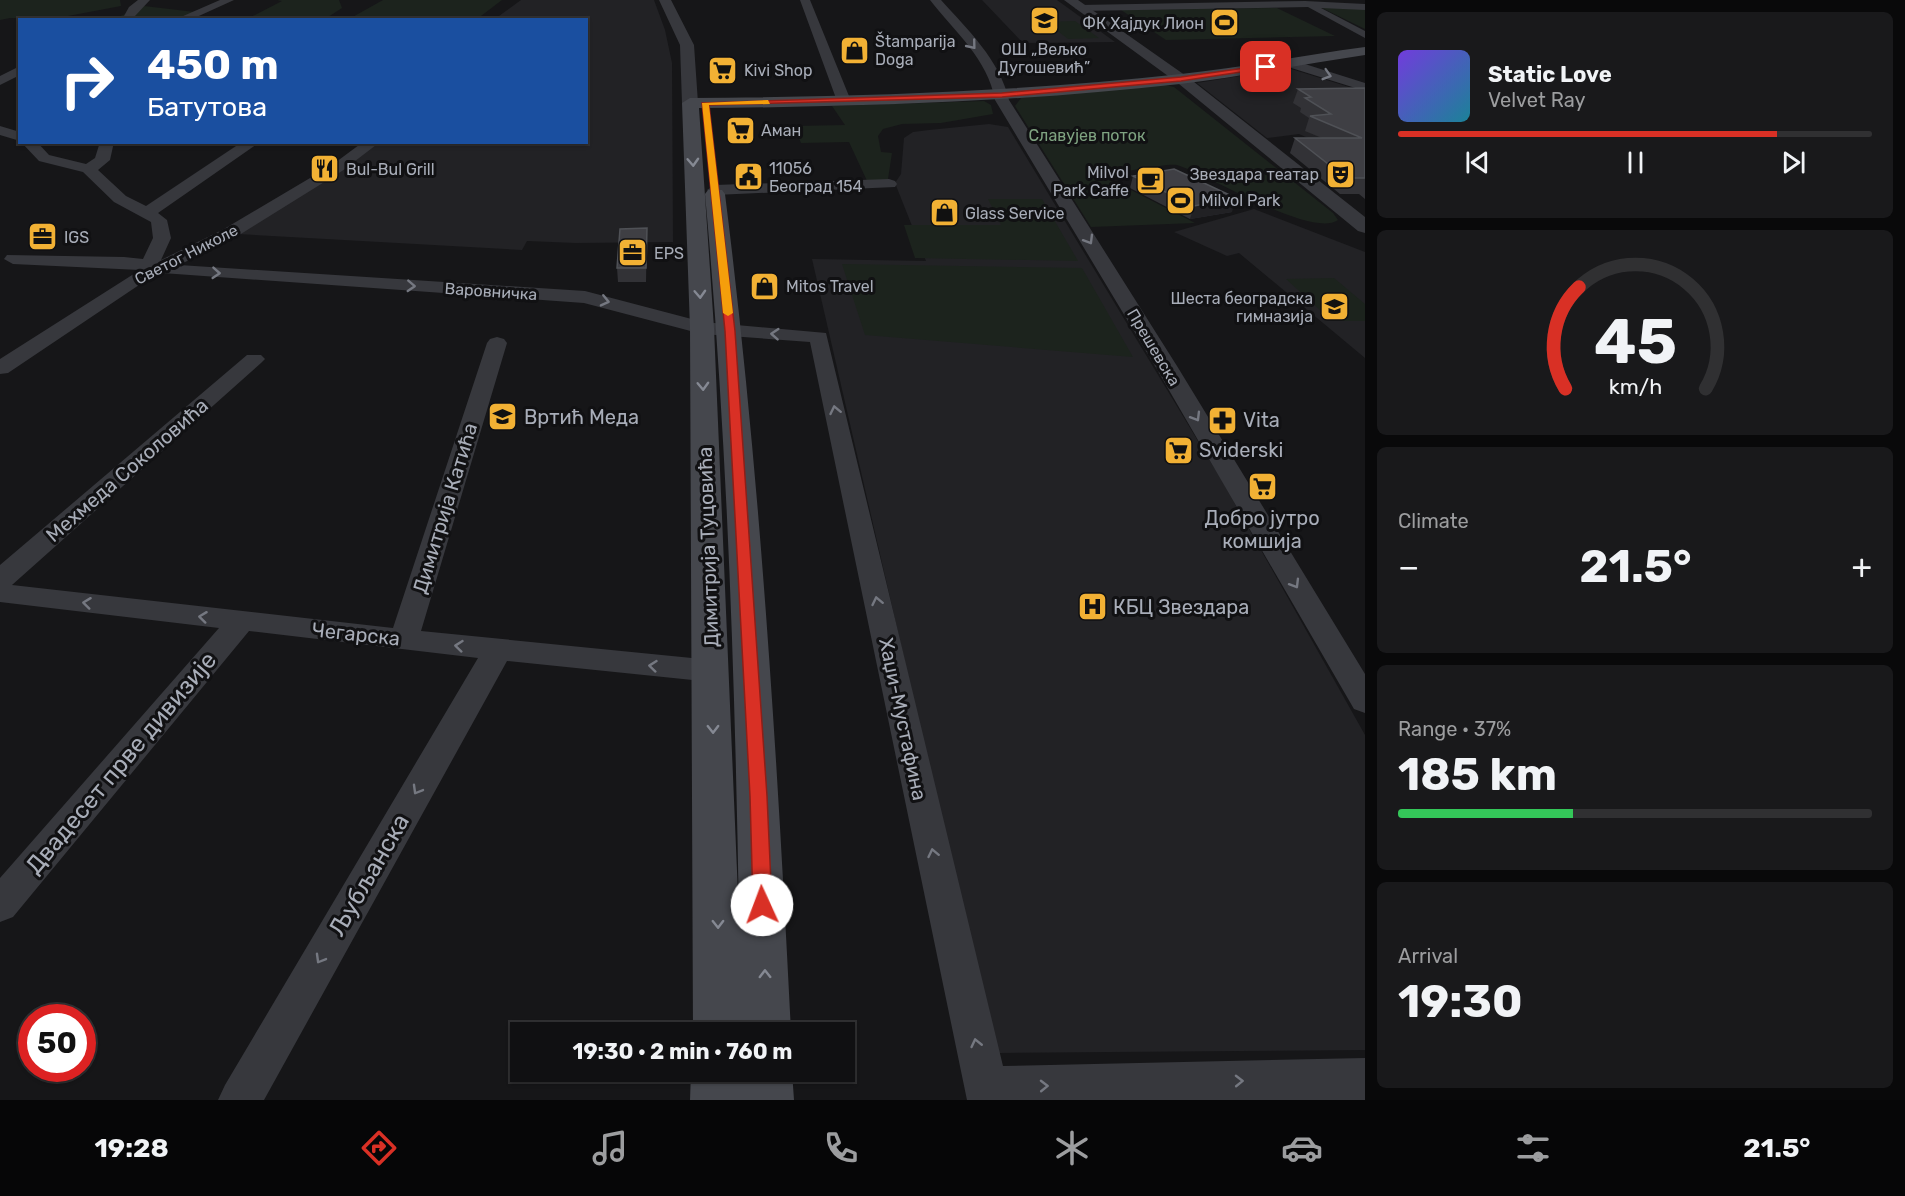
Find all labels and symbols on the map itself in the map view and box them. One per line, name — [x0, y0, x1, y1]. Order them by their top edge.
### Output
school or university icon: ОШ „Вељко Дугошевић” — [1028, 5, 1060, 37]
sports icon: ФК Хајдук Лион — [1209, 7, 1241, 39]
place label: ФК Хајдук Лион — [1082, 14, 1204, 33]
place label: Štamparija Doga — [875, 31, 955, 69]
shop icon: Štamparija Doga — [838, 34, 870, 66]
one-way arrow — [964, 38, 975, 49]
place label: ОШ „Вељко Дугошевић” — [998, 40, 1090, 77]
pin — [1240, 41, 1291, 92]
supermarket icon: Kivi Shop — [707, 54, 739, 86]
place label: Kivi Shop — [744, 61, 813, 80]
one-way arrow — [1321, 68, 1332, 80]
supermarket icon: Аман — [724, 114, 756, 146]
place label: Аман — [761, 121, 801, 140]
park label: Славујев поток — [1028, 126, 1146, 145]
restaurant icon: Bul-Bul Grill — [309, 153, 341, 185]
one-way arrow — [686, 157, 699, 166]
theatre icon: Звездара театар — [1324, 158, 1356, 190]
place label: 11056 Београд 154 — [769, 159, 863, 196]
place label: Bul-Bul Grill — [346, 160, 435, 179]
public building icon: 11056 Београд 154 — [732, 161, 764, 193]
place label: Milvol Park Caffe — [1053, 163, 1129, 200]
cafe icon: Milvol Park Caffe — [1134, 165, 1166, 197]
place label: Звездара театар — [1190, 165, 1319, 184]
sports icon: Milvol Park — [1164, 184, 1196, 216]
place label: Milvol Park — [1201, 191, 1281, 210]
shop icon: Glass Service — [928, 197, 960, 229]
place label: Glass Service — [965, 204, 1064, 223]
street label: Светог Николе — [131, 220, 241, 289]
office icon: IGS — [27, 221, 59, 253]
place label: IGS — [64, 228, 89, 247]
one-way arrow — [1081, 234, 1093, 244]
office icon: EPS — [617, 237, 649, 269]
place label: EPS — [654, 244, 684, 263]
one-way arrow — [212, 267, 221, 280]
shop icon: Mitos Travel — [749, 270, 781, 302]
place label: Mitos Travel — [786, 277, 874, 296]
one-way arrow — [407, 279, 416, 292]
street label: Варовничка — [444, 279, 538, 304]
place label: Шеста београдска гимназија — [1170, 289, 1313, 326]
one-way arrow — [694, 290, 707, 299]
school or university icon: Шеста београдска гимназија — [1318, 291, 1350, 323]
one-way arrow — [600, 293, 610, 306]
street label: Прешевска — [1123, 305, 1184, 389]
one-way arrow — [770, 328, 779, 341]
one-way arrow — [697, 382, 709, 391]
street label: Мехмеда Соколовића — [41, 393, 213, 547]
school or university icon: Вртић Меда — [487, 401, 519, 433]
pharmacy icon: Vita — [1206, 404, 1238, 436]
place label: Вртић Меда — [524, 405, 639, 429]
one-way arrow — [830, 406, 843, 416]
place label: Vita — [1243, 408, 1280, 432]
one-way arrow — [1188, 411, 1200, 421]
street label: Димитрија Катића — [408, 420, 482, 596]
supermarket icon: Sviderski — [1162, 434, 1194, 466]
place label: Sviderski — [1199, 438, 1283, 462]
street label: Димитрија Туцовића — [693, 446, 723, 648]
supermarket icon: Добро јутро комшија — [1246, 471, 1278, 503]
place label: Добро јутро комшија — [1204, 506, 1320, 553]
one-way arrow — [1288, 578, 1299, 588]
hospital icon: КБЦ Звездара — [1076, 591, 1108, 623]
place label: КБЦ Звездара — [1113, 595, 1249, 619]
one-way arrow — [872, 596, 885, 606]
one-way arrow — [82, 597, 92, 610]
one-way arrow — [198, 611, 208, 624]
street label: Чегарска — [311, 617, 401, 651]
street label: Хаџи-Мустафина — [874, 635, 932, 803]
one-way arrow — [455, 640, 464, 652]
street label: Двадесет прве дивизије — [20, 646, 222, 880]
one-way arrow — [649, 660, 658, 673]
one-way arrow — [707, 725, 719, 734]
one-way arrow — [413, 784, 425, 794]
street label: Љубљанска — [323, 809, 415, 941]
one-way arrow — [927, 848, 940, 858]
position arrow — [730, 873, 794, 937]
one-way arrow — [711, 920, 724, 929]
one-way arrow — [316, 953, 327, 963]
one-way arrow — [758, 969, 771, 978]
speed limit sign: 50 — [18, 1004, 96, 1082]
one-way arrow — [970, 1038, 983, 1048]
one-way arrow — [1235, 1075, 1244, 1088]
one-way arrow — [1040, 1080, 1049, 1092]

